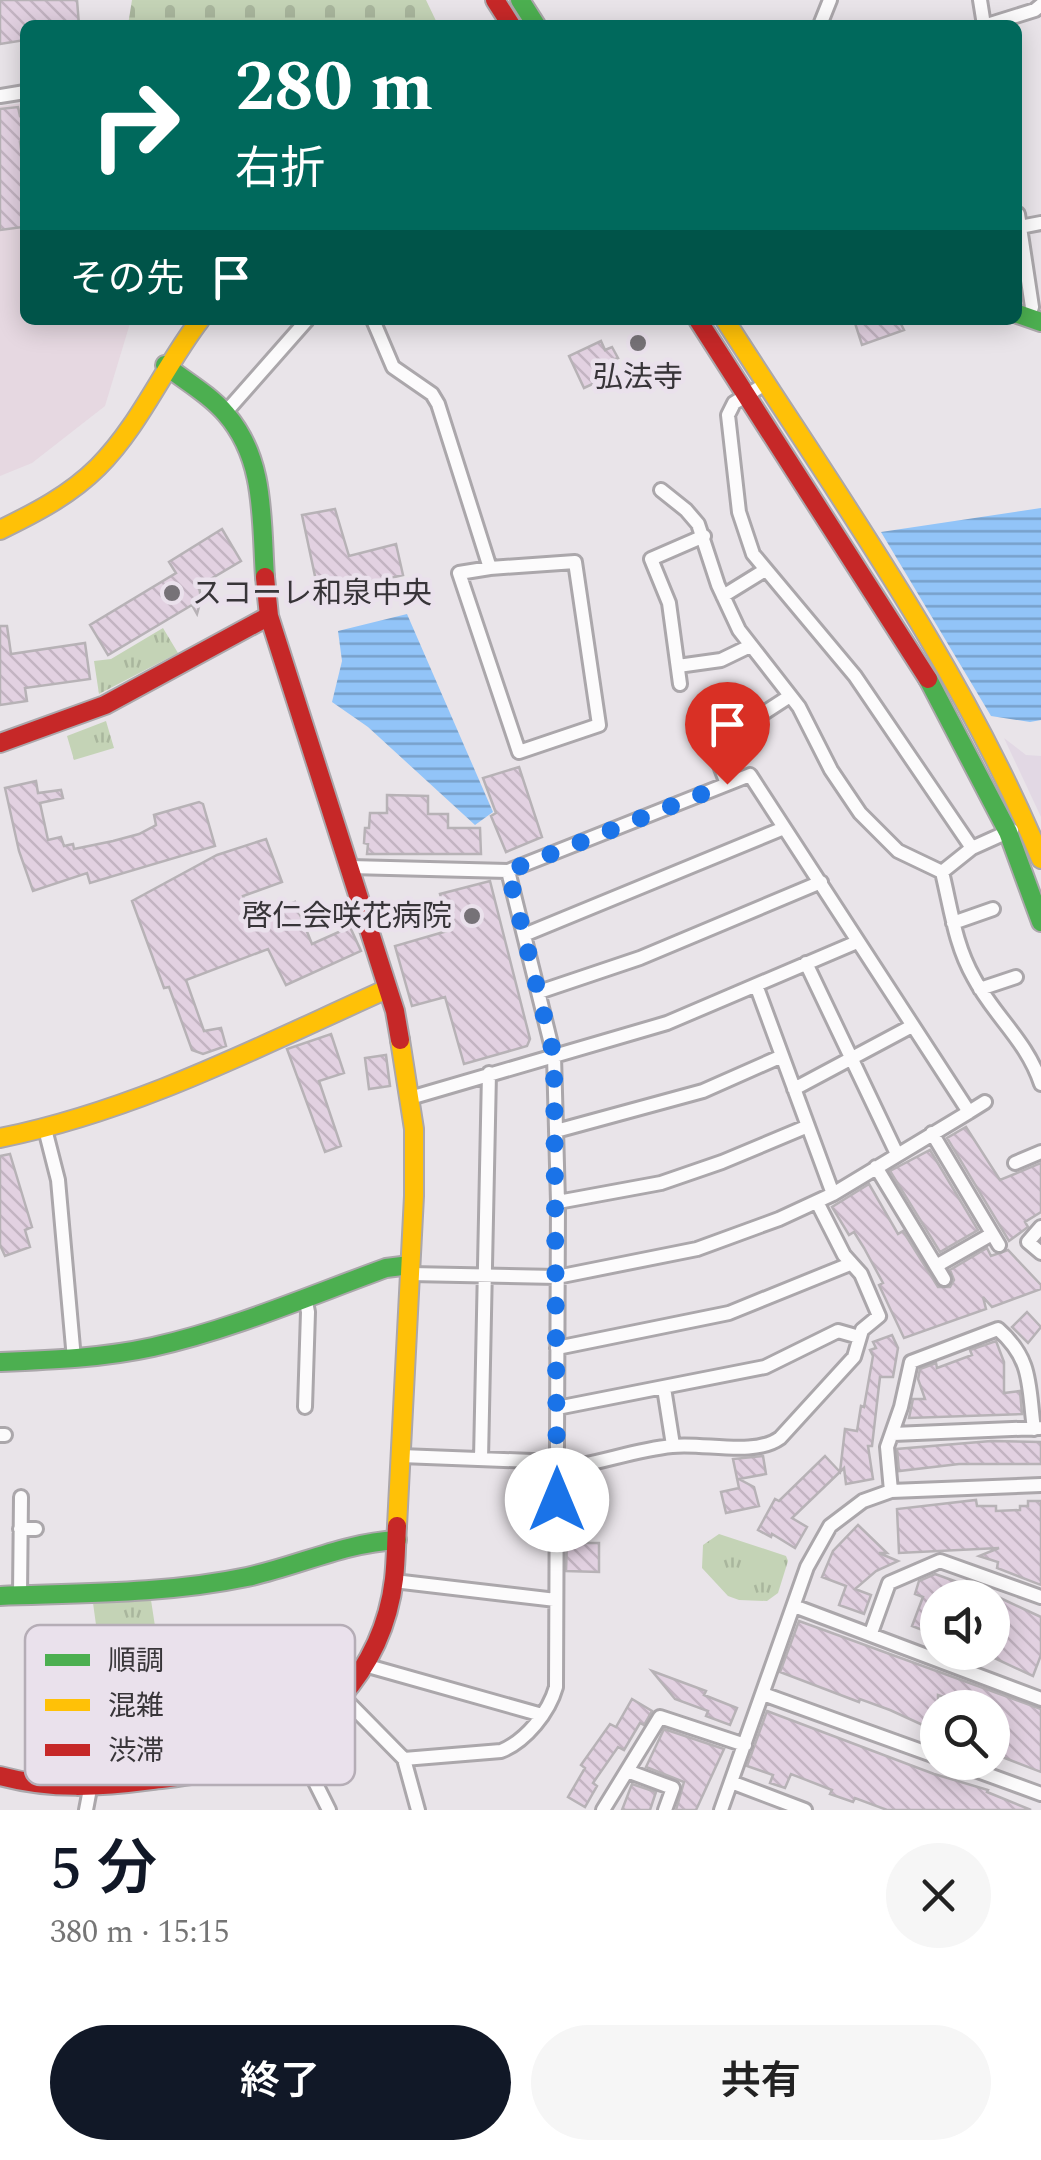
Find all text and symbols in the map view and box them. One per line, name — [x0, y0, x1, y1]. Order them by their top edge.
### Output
text: 280 m — [235, 35, 433, 141]
icon: right — [70, 60, 200, 190]
text: 右折 — [235, 135, 325, 204]
icon: arrive — [204, 250, 259, 305]
text: その先 — [70, 251, 184, 309]
marker: 弘法寺 — [627, 332, 649, 354]
place label: 弘法寺 — [593, 355, 683, 401]
place label: スコーレ和泉中央 — [192, 571, 432, 617]
marker: スコーレ和泉中央 — [161, 582, 183, 604]
pin — [685, 682, 770, 785]
icon: arrive — [700, 697, 755, 752]
place label: 啓仁会咲花病院 — [242, 894, 452, 940]
marker: 啓仁会咲花病院 — [461, 905, 483, 927]
position arrow — [505, 1448, 609, 1552]
map controls — [920, 1580, 1010, 1780]
button: sound — [920, 1580, 1010, 1670]
legend — [25, 1625, 355, 1785]
text: 順調 — [108, 1640, 164, 1683]
text: 混雑 — [108, 1685, 164, 1728]
button: search — [920, 1690, 1010, 1780]
text: 渋滞 — [108, 1730, 164, 1773]
text: 5 分 — [50, 1824, 157, 1916]
button: close — [886, 1843, 991, 1948]
text: 380 m · 15:15 — [50, 1908, 230, 1957]
button: 終了 — [50, 2025, 511, 2140]
button: 共有 — [531, 2025, 991, 2140]

